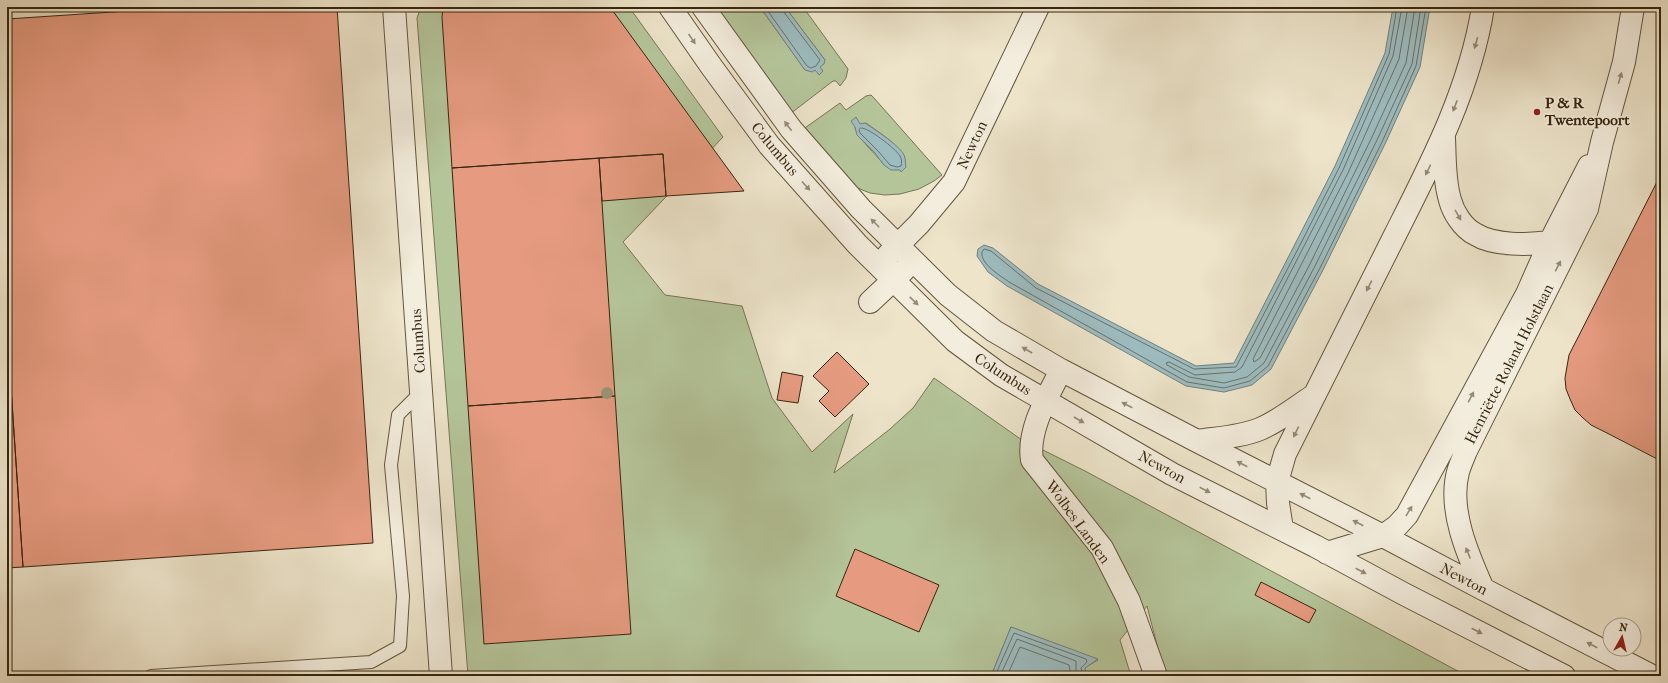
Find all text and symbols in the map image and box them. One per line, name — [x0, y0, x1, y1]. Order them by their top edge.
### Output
one-way arrow — [688, 34, 696, 44]
one-way arrow — [1473, 37, 1479, 49]
one-way arrow — [1617, 71, 1623, 83]
place label: P & R Twentepoort — [1544, 94, 1630, 129]
one-way arrow — [1452, 101, 1458, 113]
marker: P & R Twentepoort — [1532, 107, 1542, 117]
street label: Newton — [953, 118, 991, 172]
street label: Columbus — [747, 119, 803, 180]
one-way arrow — [784, 120, 792, 131]
one-way arrow — [1425, 164, 1431, 176]
one-way arrow — [801, 181, 810, 191]
one-way arrow — [1454, 209, 1461, 221]
one-way arrow — [870, 218, 880, 228]
one-way arrow — [1555, 260, 1561, 272]
one-way arrow — [1366, 280, 1372, 292]
street label: Henriëtte Roland Holstlaan — [1461, 281, 1557, 447]
one-way arrow — [909, 296, 919, 306]
street label: Columbus — [407, 308, 429, 374]
one-way arrow — [1021, 347, 1033, 354]
street label: Columbus — [971, 349, 1035, 399]
one-way arrow — [1468, 391, 1474, 403]
one-way arrow — [1121, 401, 1133, 408]
one-way arrow — [1073, 417, 1085, 424]
one-way arrow — [1293, 426, 1299, 437]
street label: Newton — [1135, 447, 1189, 487]
one-way arrow — [1236, 461, 1248, 468]
street label: Wolbes Landen — [1041, 476, 1114, 567]
one-way arrow — [1199, 487, 1211, 493]
one-way arrow — [1300, 493, 1311, 500]
one-way arrow — [1405, 506, 1413, 516]
one-way arrow — [1353, 520, 1364, 526]
one-way arrow — [1465, 548, 1471, 559]
street label: Newton — [1437, 559, 1491, 599]
one-way arrow — [1356, 568, 1367, 574]
north arrow — [1602, 617, 1642, 657]
text: N — [1618, 621, 1629, 635]
one-way arrow — [1471, 628, 1482, 634]
one-way arrow — [1586, 642, 1598, 649]

